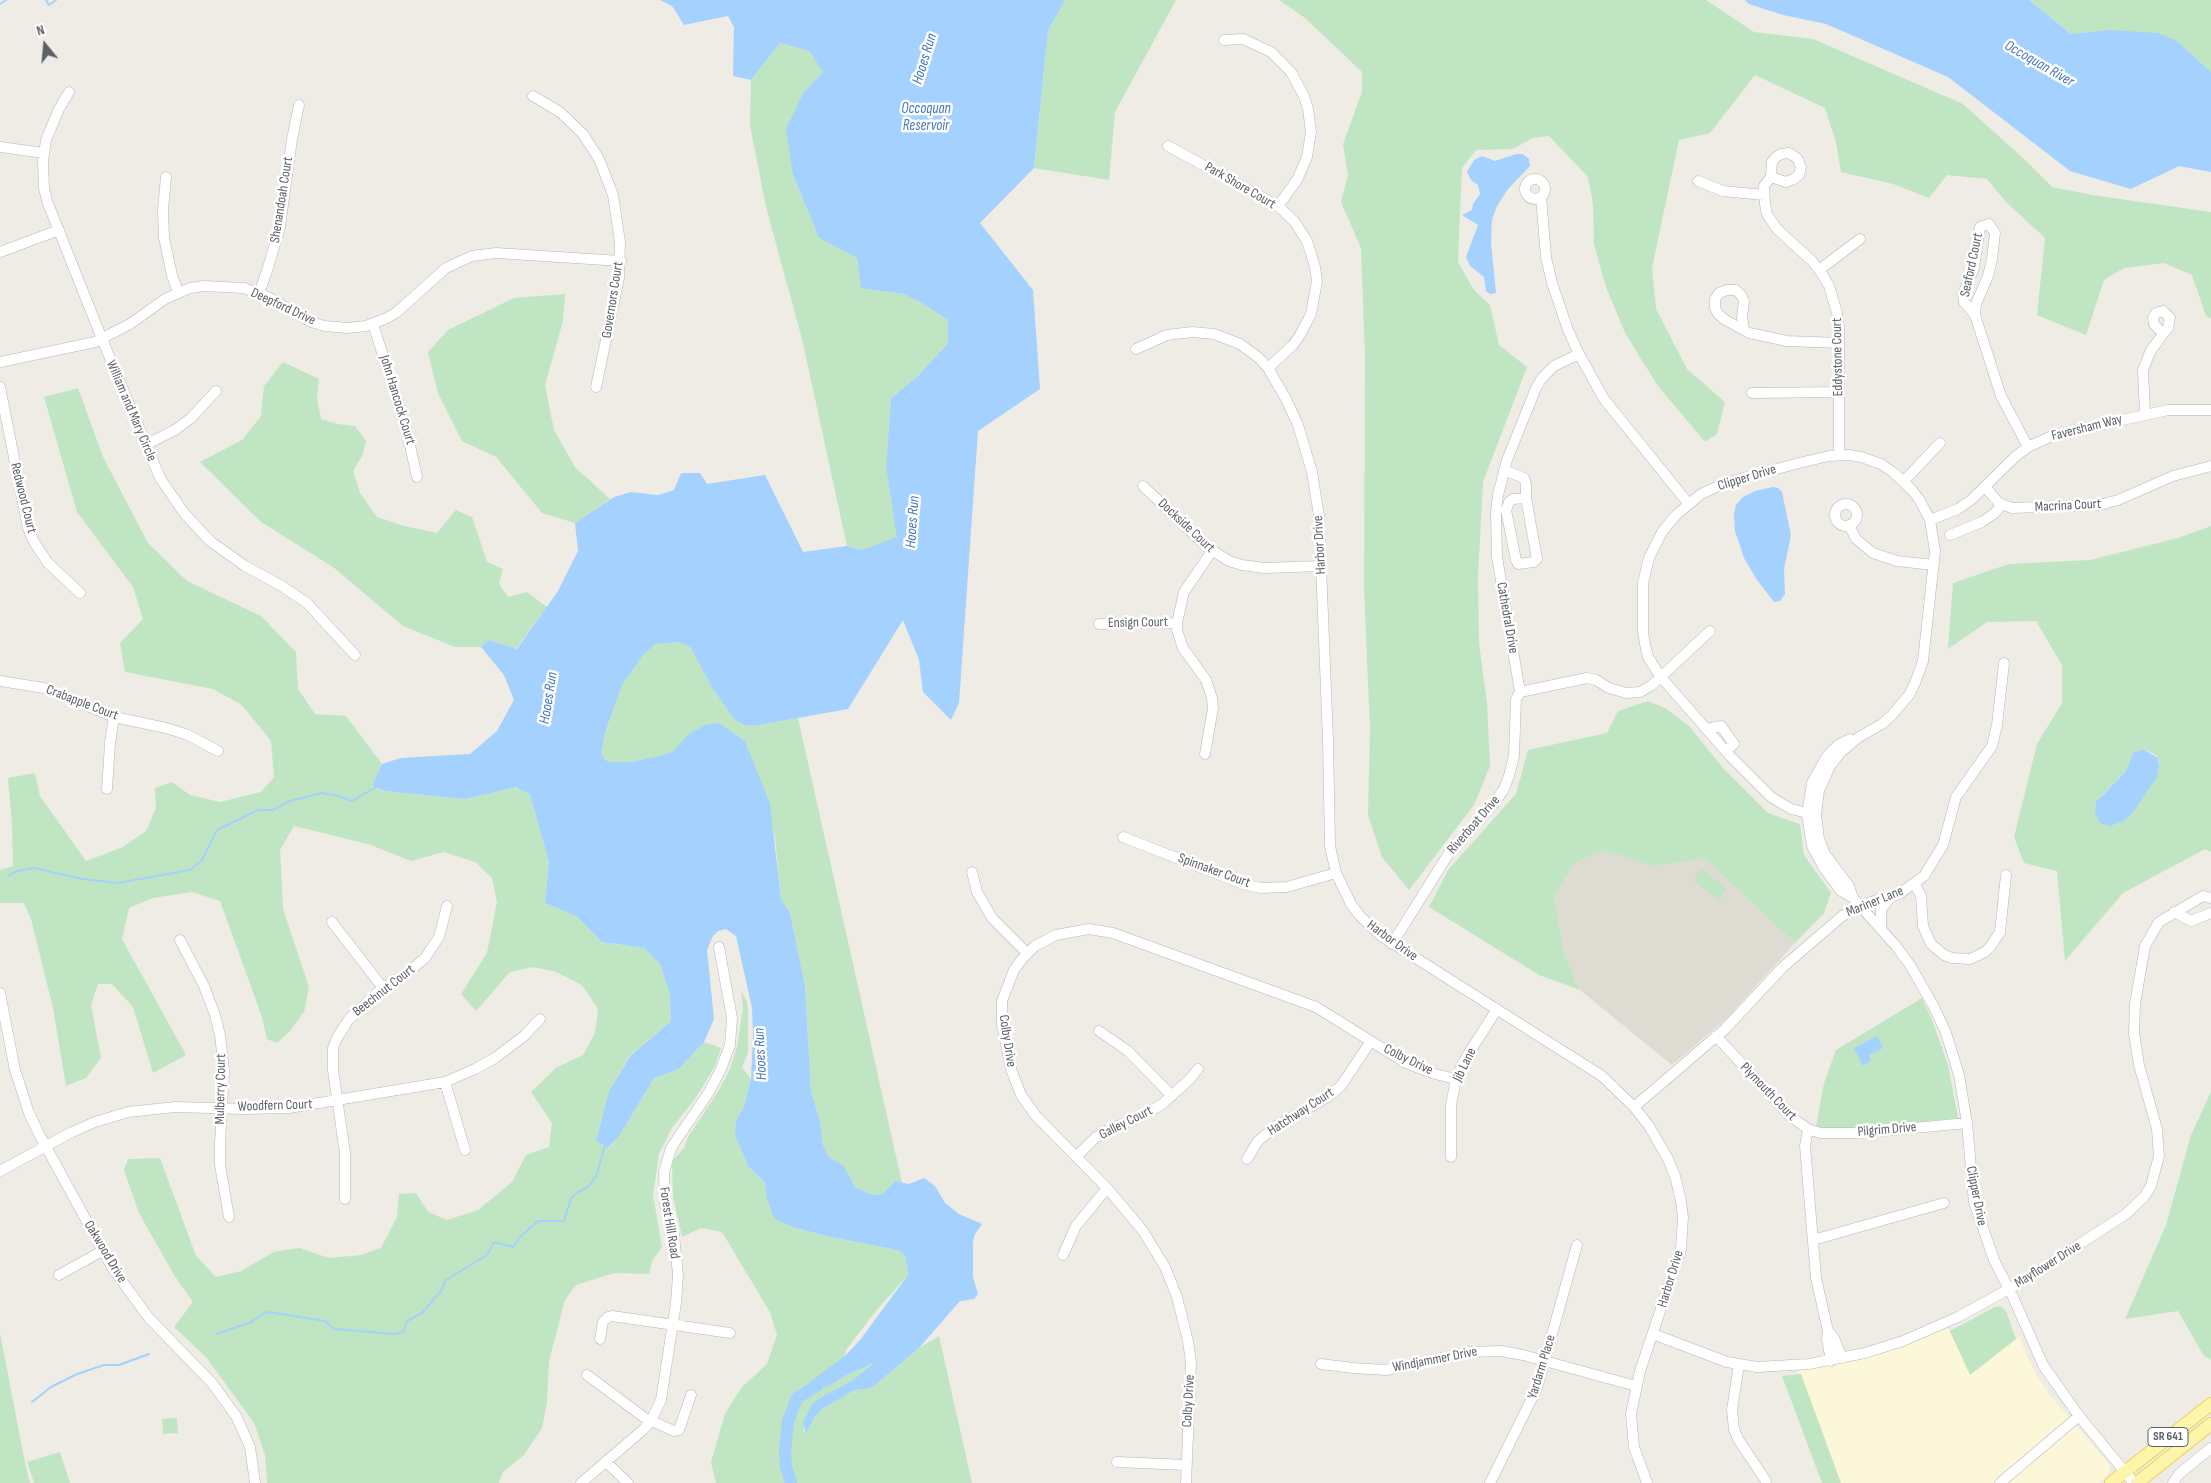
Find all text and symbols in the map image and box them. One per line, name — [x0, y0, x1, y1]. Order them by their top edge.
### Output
north arrow — [20, 20, 70, 70]
text: N — [34, 21, 47, 39]
water label: Hooes Run — [909, 31, 941, 87]
water label: Occoquan River — [2001, 37, 2077, 91]
water label: Occoquan Reservoir — [901, 100, 951, 135]
street label: Shenandoah Court — [267, 156, 297, 244]
street label: Park Shore Court — [1202, 159, 1278, 213]
street label: Seaford Court — [1957, 231, 1987, 299]
street label: Governors Court — [599, 261, 627, 339]
street label: Deepford Drive — [248, 285, 318, 329]
street label: Eddystone Court — [1829, 318, 1847, 396]
street label: John Hancock Court — [375, 353, 419, 447]
street label: William and Mary Circle — [102, 358, 160, 464]
street label: Faversham Way — [2050, 411, 2124, 445]
street label: Redwood Court — [6, 461, 40, 535]
street label: Clipper Drive — [1716, 461, 1778, 495]
water label: Hooes Run — [902, 495, 924, 549]
street label: Dockside Court — [1154, 495, 1218, 557]
street label: Macrina Court — [2034, 496, 2102, 516]
street label: Harbor Drive — [1310, 515, 1330, 575]
street label: Cathedral Drive — [1492, 581, 1522, 655]
street label: Ensign Court — [1108, 614, 1168, 632]
water label: Hooes Run — [536, 671, 562, 725]
street label: Crabapple Court — [44, 682, 120, 724]
street label: Riverboat Drive — [1444, 792, 1504, 858]
street label: Spinnaker Court — [1176, 850, 1252, 892]
street label: Mariner Lane — [1844, 883, 1906, 921]
street label: Harbor Drive — [1363, 917, 1421, 965]
street label: Beechnut Court — [350, 962, 418, 1020]
street label: Colby Drive — [995, 1014, 1019, 1068]
water label: Hooes Run — [751, 1027, 771, 1081]
street label: Colby Drive — [1381, 1041, 1435, 1079]
street label: Jib Lane — [1450, 1045, 1480, 1085]
street label: Mulberry Court — [212, 1053, 230, 1125]
street label: Plymouth Court — [1736, 1060, 1800, 1124]
street label: Hatchway Court — [1265, 1084, 1337, 1140]
street label: Woodfern Court — [237, 1096, 313, 1116]
street label: Galley Court — [1097, 1102, 1155, 1144]
street label: Pilgrim Drive — [1857, 1119, 1917, 1141]
street label: Clipper Drive — [1962, 1165, 1990, 1227]
street label: Forest Hill Road — [655, 1186, 683, 1260]
street label: Oakwood Drive — [80, 1218, 130, 1286]
street label: Mayflower Drive — [2012, 1238, 2084, 1292]
street label: Harbor Drive — [1654, 1248, 1688, 1310]
street label: Yardarm Place — [1524, 1333, 1560, 1401]
street label: Windjammer Drive — [1391, 1344, 1479, 1376]
street label: Colby Drive — [1179, 1374, 1199, 1428]
road number: SR 641 — [2148, 1428, 2188, 1446]

